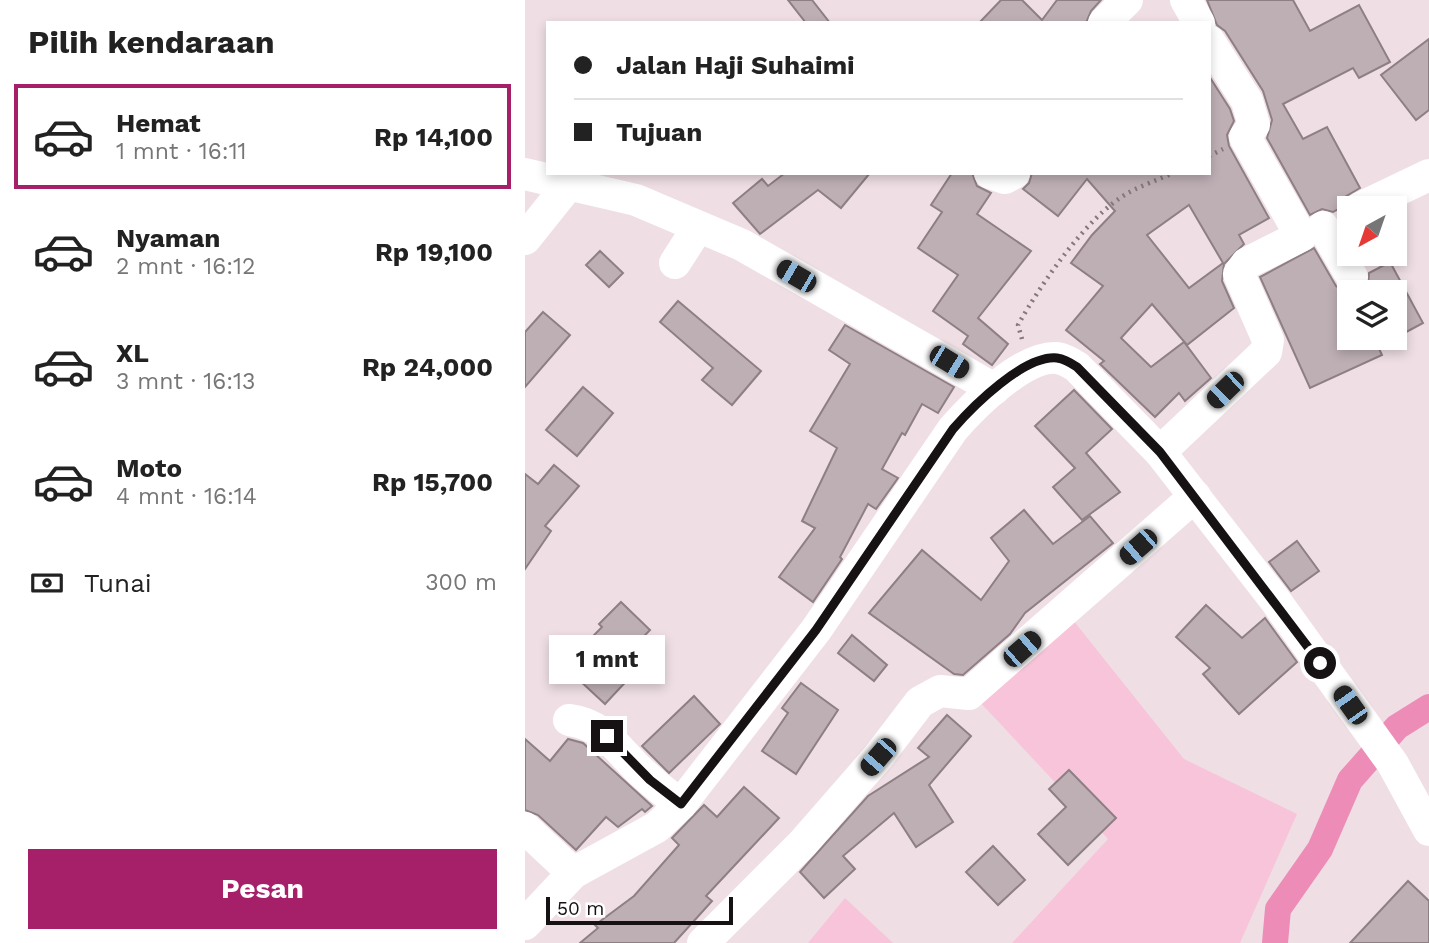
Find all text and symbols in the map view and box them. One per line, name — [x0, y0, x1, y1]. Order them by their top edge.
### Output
text: Pilih kendaraan — [28, 23, 275, 61]
text: Jalan Haji Suhaimi — [616, 50, 855, 80]
icon: car — [32, 105, 95, 168]
text: Hemat — [116, 108, 201, 138]
text: Tujuan — [616, 117, 702, 147]
text: Rp 14,100 — [374, 122, 493, 152]
text: 1 mnt · 16:11 — [116, 138, 247, 165]
north arrow — [1337, 196, 1407, 266]
map controls — [1337, 196, 1407, 350]
icon: car — [32, 220, 95, 283]
text: Nyaman — [116, 223, 220, 253]
text: Rp 19,100 — [375, 237, 493, 267]
text: 2 mnt · 16:12 — [116, 253, 255, 280]
car — [773, 256, 820, 296]
button: layers — [1337, 280, 1407, 350]
icon: car — [32, 335, 95, 398]
text: XL — [116, 338, 149, 368]
car — [926, 342, 973, 382]
text: Rp 24,000 — [362, 352, 493, 382]
text: 3 mnt · 16:13 — [116, 368, 255, 395]
car — [1203, 368, 1248, 412]
icon: car — [32, 450, 95, 513]
text: Moto — [116, 453, 182, 483]
text: Rp 15,700 — [372, 467, 493, 497]
text: 4 mnt · 16:14 — [116, 483, 257, 510]
car — [1116, 525, 1161, 569]
icon: cash — [28, 564, 66, 602]
text: Tunai — [84, 568, 152, 598]
text: 300 m — [425, 569, 497, 596]
car — [1000, 627, 1045, 671]
callout: 1 mnt — [549, 634, 665, 684]
text: 1 mnt — [576, 646, 638, 673]
route start — [1304, 647, 1336, 679]
car — [1330, 682, 1371, 728]
route end — [591, 720, 623, 752]
car — [857, 734, 900, 780]
button: Pesan — [28, 849, 497, 929]
scale bar — [546, 894, 733, 926]
text: 50 m — [557, 897, 604, 920]

